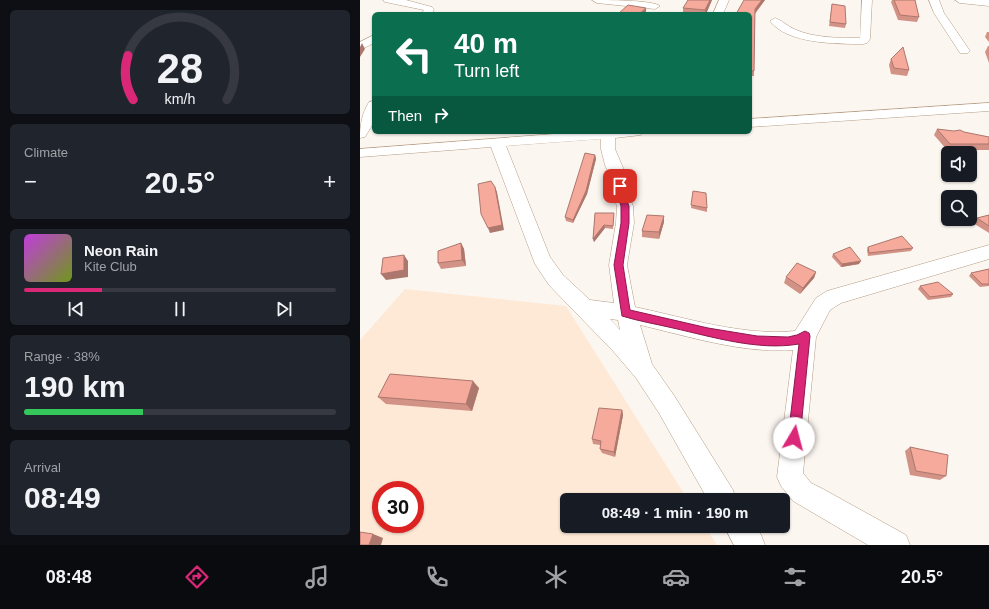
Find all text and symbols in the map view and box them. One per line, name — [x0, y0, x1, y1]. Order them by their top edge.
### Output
icon: left — [388, 28, 440, 80]
text: 40 m — [454, 28, 518, 59]
text: 28 — [157, 45, 203, 92]
text: Turn left — [454, 61, 519, 81]
text: km/h — [165, 91, 196, 107]
icon: right — [430, 104, 452, 126]
text: Then — [388, 107, 422, 124]
text: Climate — [24, 145, 68, 160]
map controls — [941, 146, 977, 226]
button: sound — [941, 146, 977, 182]
text: 20.5° — [145, 166, 215, 199]
text: − — [24, 169, 37, 194]
text: + — [323, 169, 336, 194]
pin — [603, 169, 637, 203]
icon: arrive — [609, 175, 631, 197]
button: search — [941, 190, 977, 226]
text: Neon Rain — [84, 242, 158, 259]
text: Kite Club — [84, 259, 137, 274]
icon: previous — [65, 298, 87, 320]
icon: pause — [169, 298, 191, 320]
icon: next — [273, 298, 295, 320]
text: Range · 38% — [24, 349, 100, 364]
text: 190 km — [24, 370, 126, 403]
position arrow — [773, 417, 815, 459]
text: Arrival — [24, 460, 61, 475]
text: 08:49 — [24, 481, 101, 514]
speed limit sign: 30 — [372, 481, 424, 533]
text: 08:49 · 1 min · 190 m — [602, 504, 748, 521]
icon: directions — [183, 563, 211, 591]
icon: music — [303, 563, 331, 591]
icon: phone — [423, 563, 451, 591]
icon: climate — [542, 563, 570, 591]
icon: car — [662, 563, 690, 591]
icon: filters — [781, 563, 809, 591]
text: 08:48 — [46, 567, 92, 587]
text: 20.5° — [901, 567, 943, 587]

